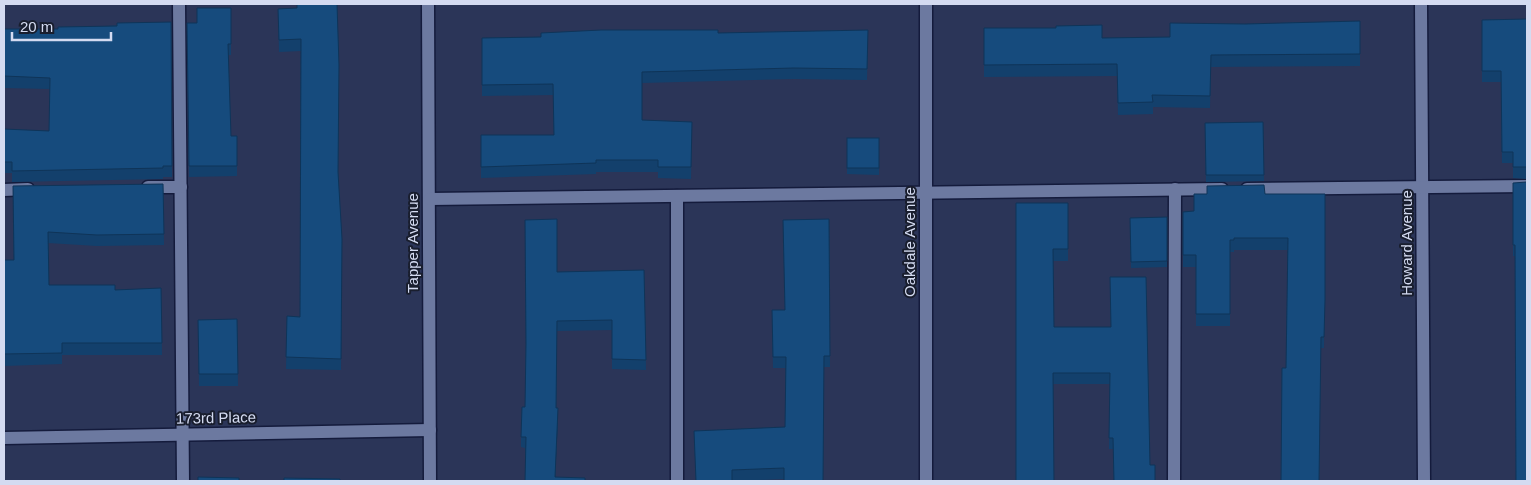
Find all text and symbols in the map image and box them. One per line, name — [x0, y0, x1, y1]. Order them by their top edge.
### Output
scale bar — [12, 10, 111, 42]
text: 20 m — [20, 18, 53, 35]
street label: Oakdale Avenue — [901, 187, 918, 297]
street label: Howard Avenue — [1398, 190, 1415, 296]
street label: Tapper Avenue — [404, 193, 421, 293]
street label: 173rd Place — [176, 408, 256, 427]

